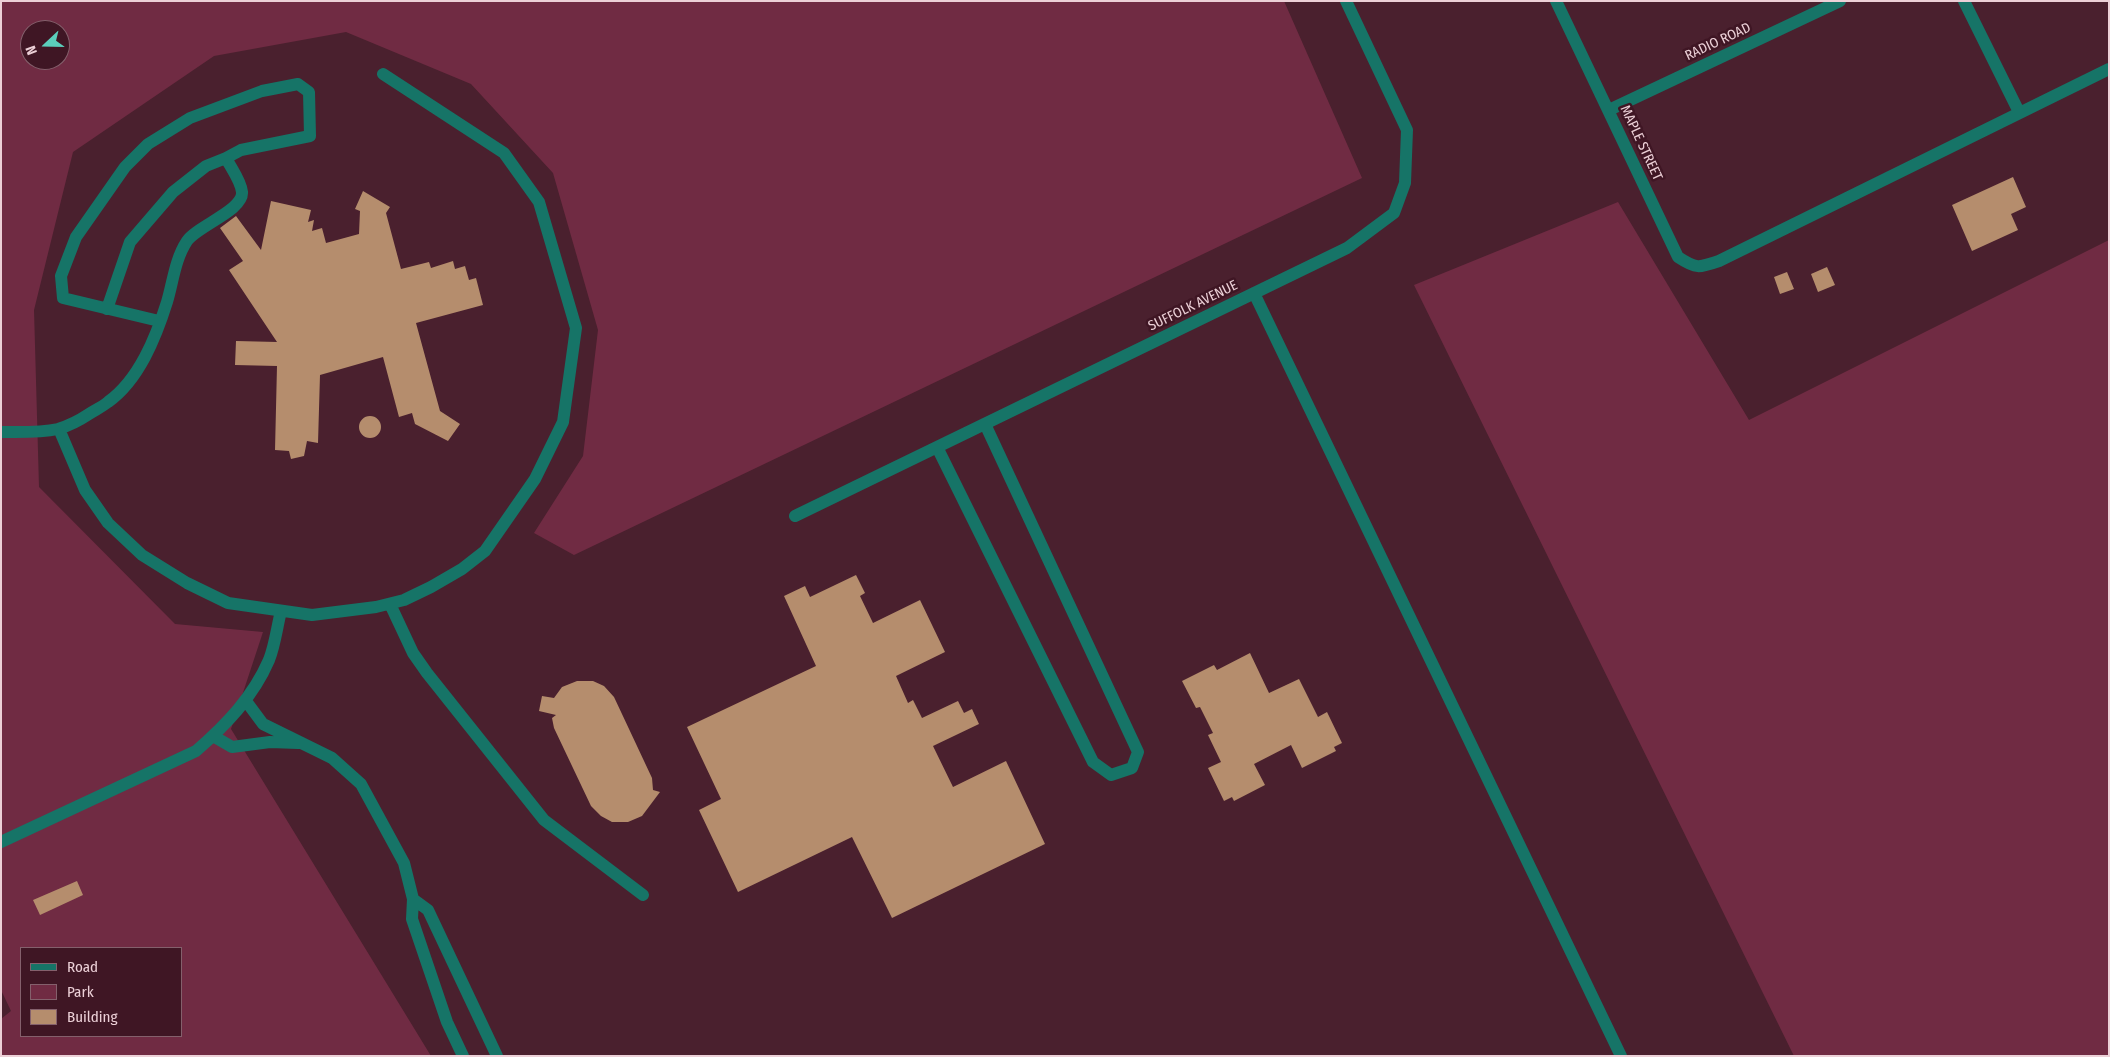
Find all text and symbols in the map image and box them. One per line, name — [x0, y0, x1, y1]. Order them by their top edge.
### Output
street label: RADIO ROAD — [1682, 19, 1754, 65]
north arrow — [20, 20, 70, 70]
text: N — [22, 43, 41, 57]
street label: MAPLE STREET — [1616, 103, 1666, 183]
street label: SUFFOLK AVENUE — [1146, 277, 1240, 335]
legend — [20, 947, 182, 1037]
text: Road — [67, 958, 98, 976]
text: Park — [67, 983, 94, 1001]
text: Building — [67, 1008, 118, 1026]

